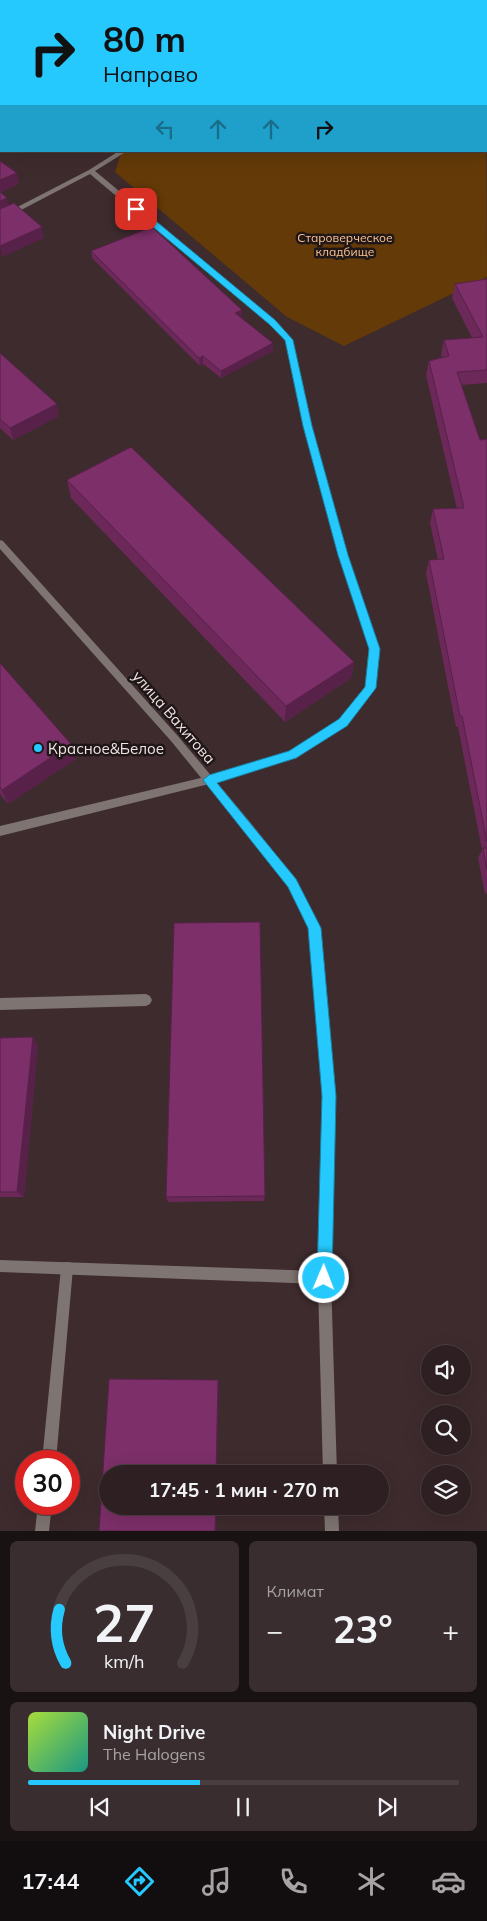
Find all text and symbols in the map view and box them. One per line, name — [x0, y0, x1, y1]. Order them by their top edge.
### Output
text: 80 m — [103, 17, 186, 61]
icon: right — [20, 20, 85, 85]
text: Направо — [103, 60, 198, 88]
icon: left — [151, 115, 179, 143]
icon: ahead — [204, 115, 232, 143]
icon: ahead — [257, 115, 285, 143]
icon: right — [310, 115, 338, 143]
pin — [115, 188, 157, 230]
icon: arrive — [122, 195, 150, 223]
park label: Староверческое кладбище — [297, 230, 393, 259]
street label: улица Вахитова — [128, 667, 220, 767]
place label: Красное&Белое — [48, 739, 164, 758]
marker: Красное&Белое — [32, 742, 44, 754]
position arrow — [297, 1251, 349, 1303]
map controls — [421, 1345, 471, 1515]
button: sound — [421, 1345, 471, 1395]
button: search — [421, 1405, 471, 1455]
speed limit sign: 30 — [15, 1450, 80, 1515]
button: layers — [421, 1465, 471, 1515]
text: 17:45 · 1 мин · 270 m — [149, 1478, 339, 1502]
text: Климат — [267, 1581, 324, 1601]
text: 27 — [93, 1590, 155, 1655]
text: 23° — [333, 1605, 393, 1653]
text: − — [267, 1613, 283, 1648]
text: + — [442, 1613, 459, 1648]
text: km/h — [104, 1650, 144, 1672]
text: Night Drive — [103, 1720, 205, 1744]
text: The Halogens — [103, 1744, 205, 1764]
icon: previous — [86, 1793, 114, 1821]
icon: pause — [229, 1793, 257, 1821]
icon: next — [373, 1793, 401, 1821]
icon: directions — [122, 1864, 157, 1899]
icon: music — [199, 1864, 234, 1899]
icon: phone — [276, 1864, 311, 1899]
icon: climate — [354, 1864, 389, 1899]
icon: car — [431, 1864, 466, 1899]
text: 17:44 — [21, 1867, 79, 1895]

